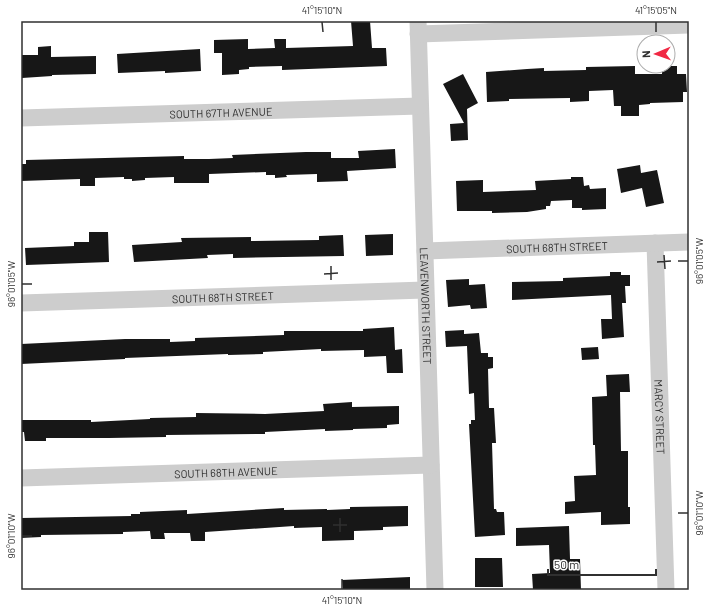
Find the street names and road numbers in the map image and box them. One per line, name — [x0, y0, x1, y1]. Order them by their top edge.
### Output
street label: SOUTH 67TH AVENUE — [169, 104, 273, 120]
street label: SOUTH 68TH STREET — [506, 238, 608, 255]
street label: LEAVENWORTH STREET — [418, 247, 435, 365]
street label: SOUTH 68TH STREET — [172, 288, 274, 305]
street label: MARCY STREET — [653, 379, 668, 455]
street label: SOUTH 68TH AVENUE — [174, 463, 278, 480]

